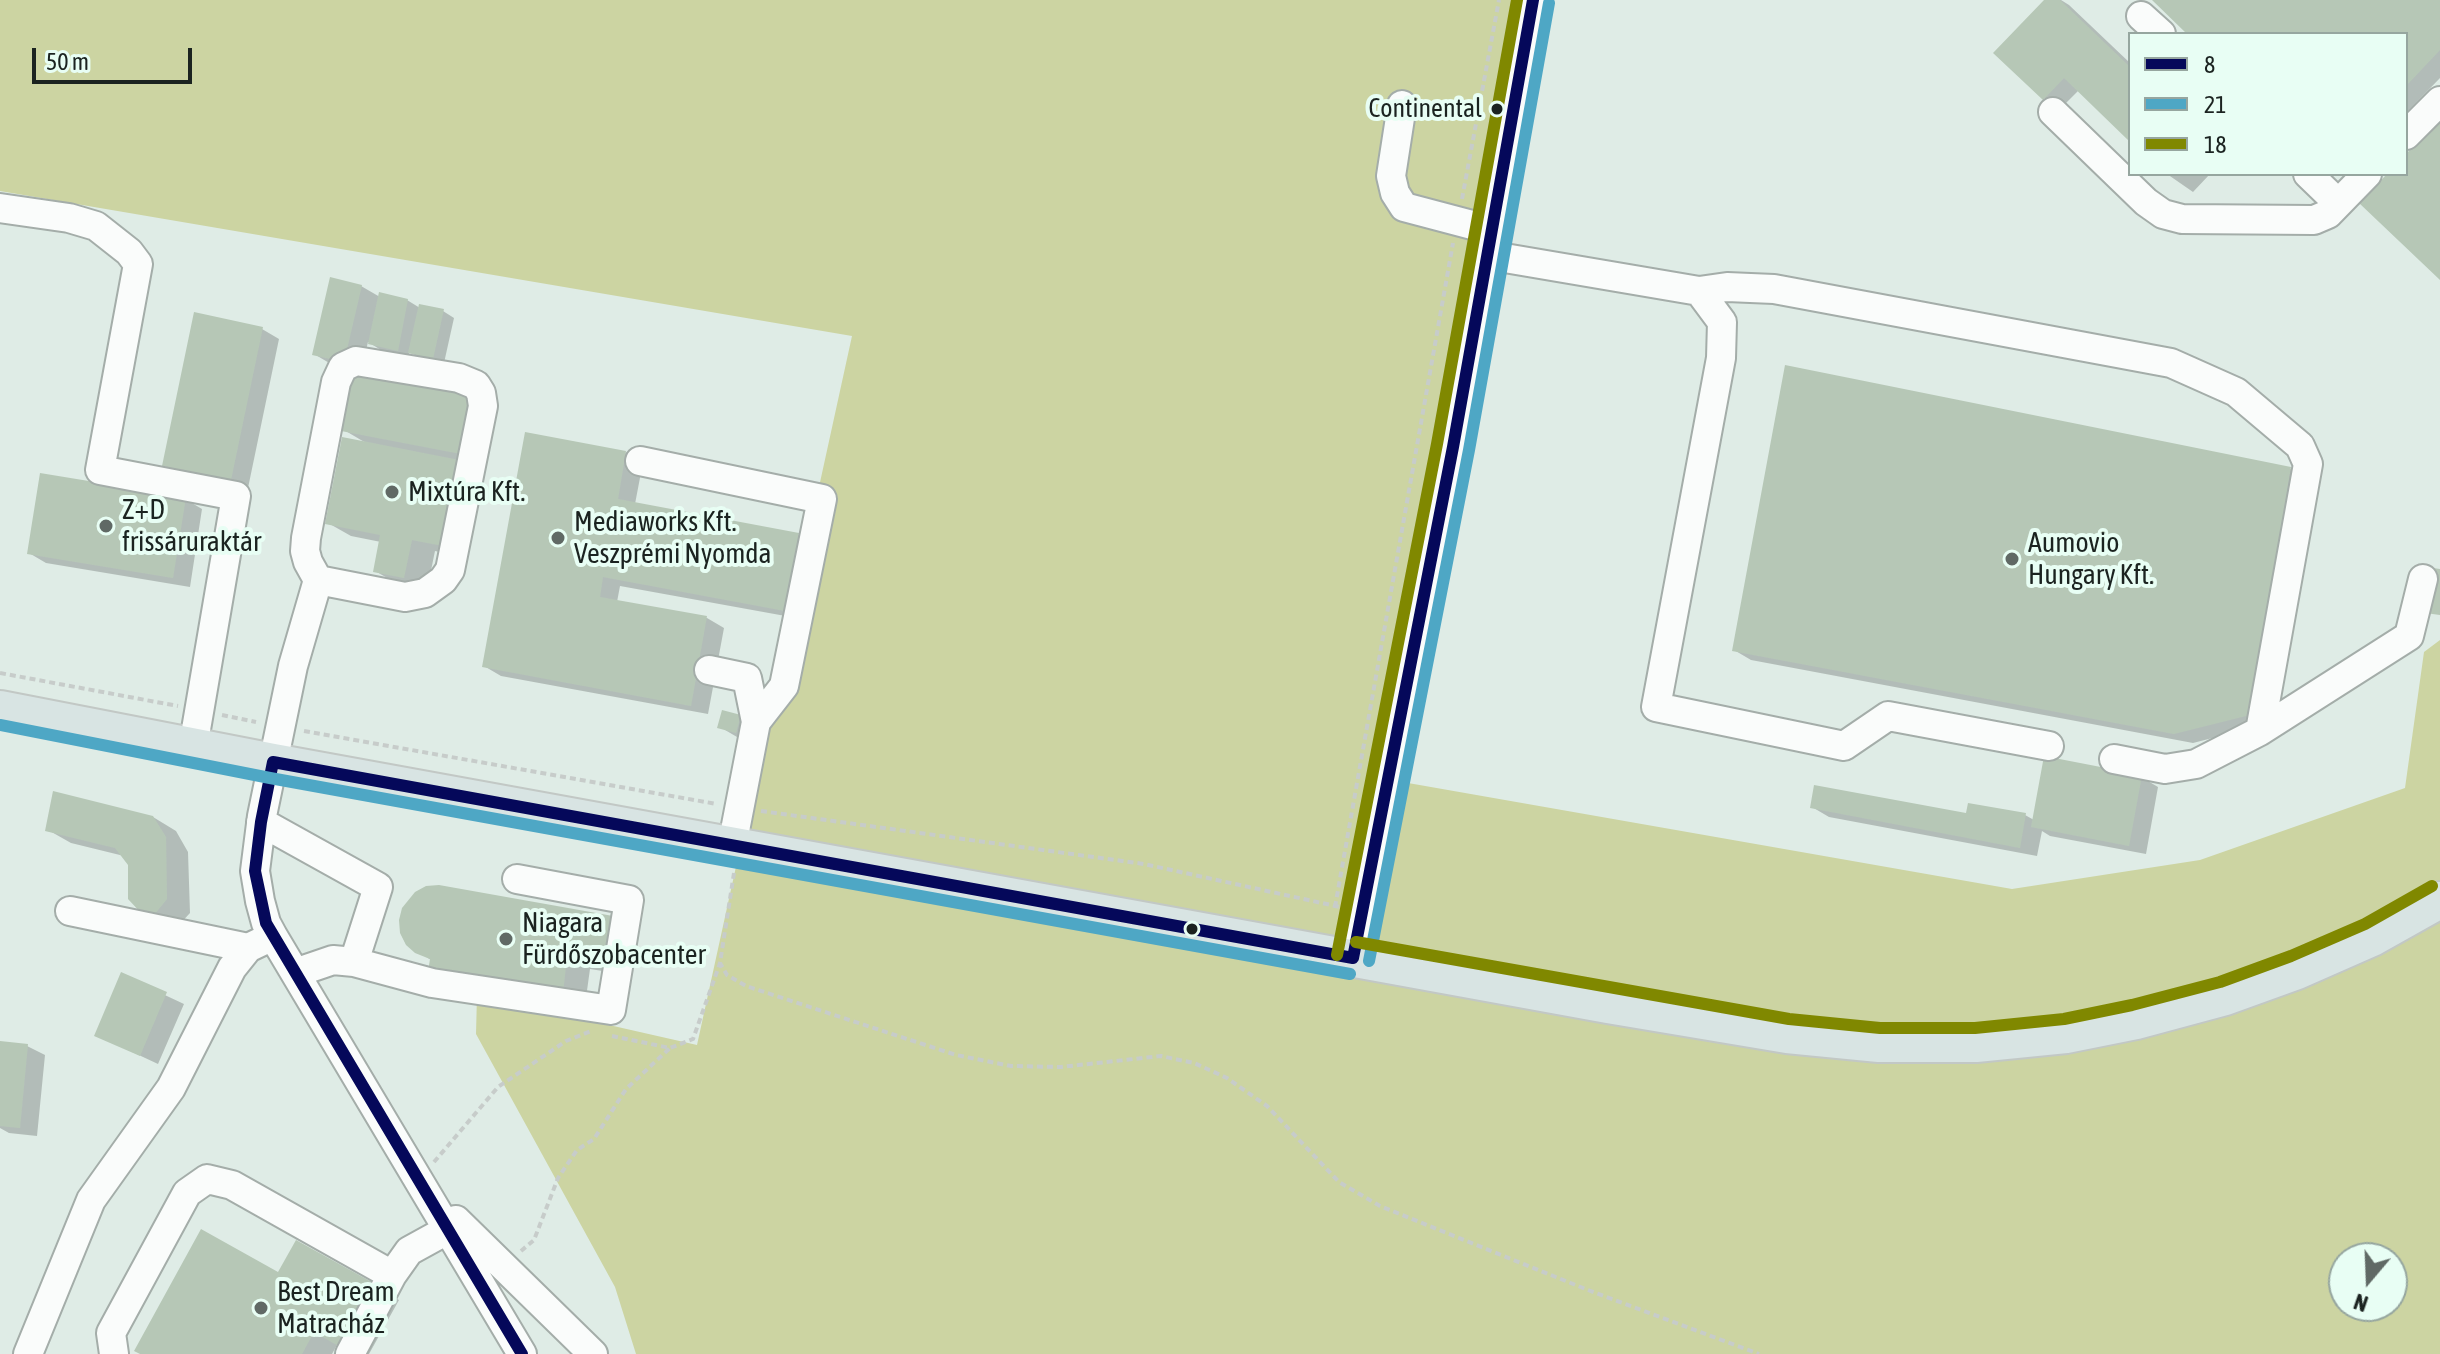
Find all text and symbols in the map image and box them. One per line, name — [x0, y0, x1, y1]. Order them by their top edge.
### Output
scale bar — [36, 32, 196, 82]
legend — [2128, 32, 2408, 176]
text: 50 m — [46, 48, 89, 75]
text: 8 — [2204, 51, 2215, 78]
text: 21 — [2204, 91, 2227, 118]
place label: Continental — [1369, 93, 1482, 125]
marker: Continental — [1489, 101, 1505, 117]
text: 18 — [2204, 131, 2227, 158]
place label: Mixtúra Kft. — [408, 475, 525, 509]
marker: Mixtúra Kft. — [383, 483, 401, 501]
place label: Z+D frissáruraktár — [122, 493, 261, 559]
place label: Mediaworks Kft. Veszprémi Nyomda — [574, 505, 772, 571]
marker: Z+D frissáruraktár — [97, 517, 115, 535]
place label: Aumovio Hungary Kft. — [2028, 526, 2154, 592]
marker: Mediaworks Kft. Veszprémi Nyomda — [549, 529, 567, 547]
marker: Aumovio Hungary Kft. — [2003, 550, 2021, 568]
place label: Niagara Fürdőszobacenter — [522, 906, 706, 972]
unlabelled marker — [1184, 921, 1200, 937]
marker: Niagara Fürdőszobacenter — [497, 930, 515, 948]
north arrow — [2328, 1242, 2408, 1322]
place label: Best Dream Matracház — [277, 1275, 395, 1341]
text: N — [2350, 1288, 2371, 1317]
marker: Best Dream Matracház — [252, 1299, 270, 1317]

